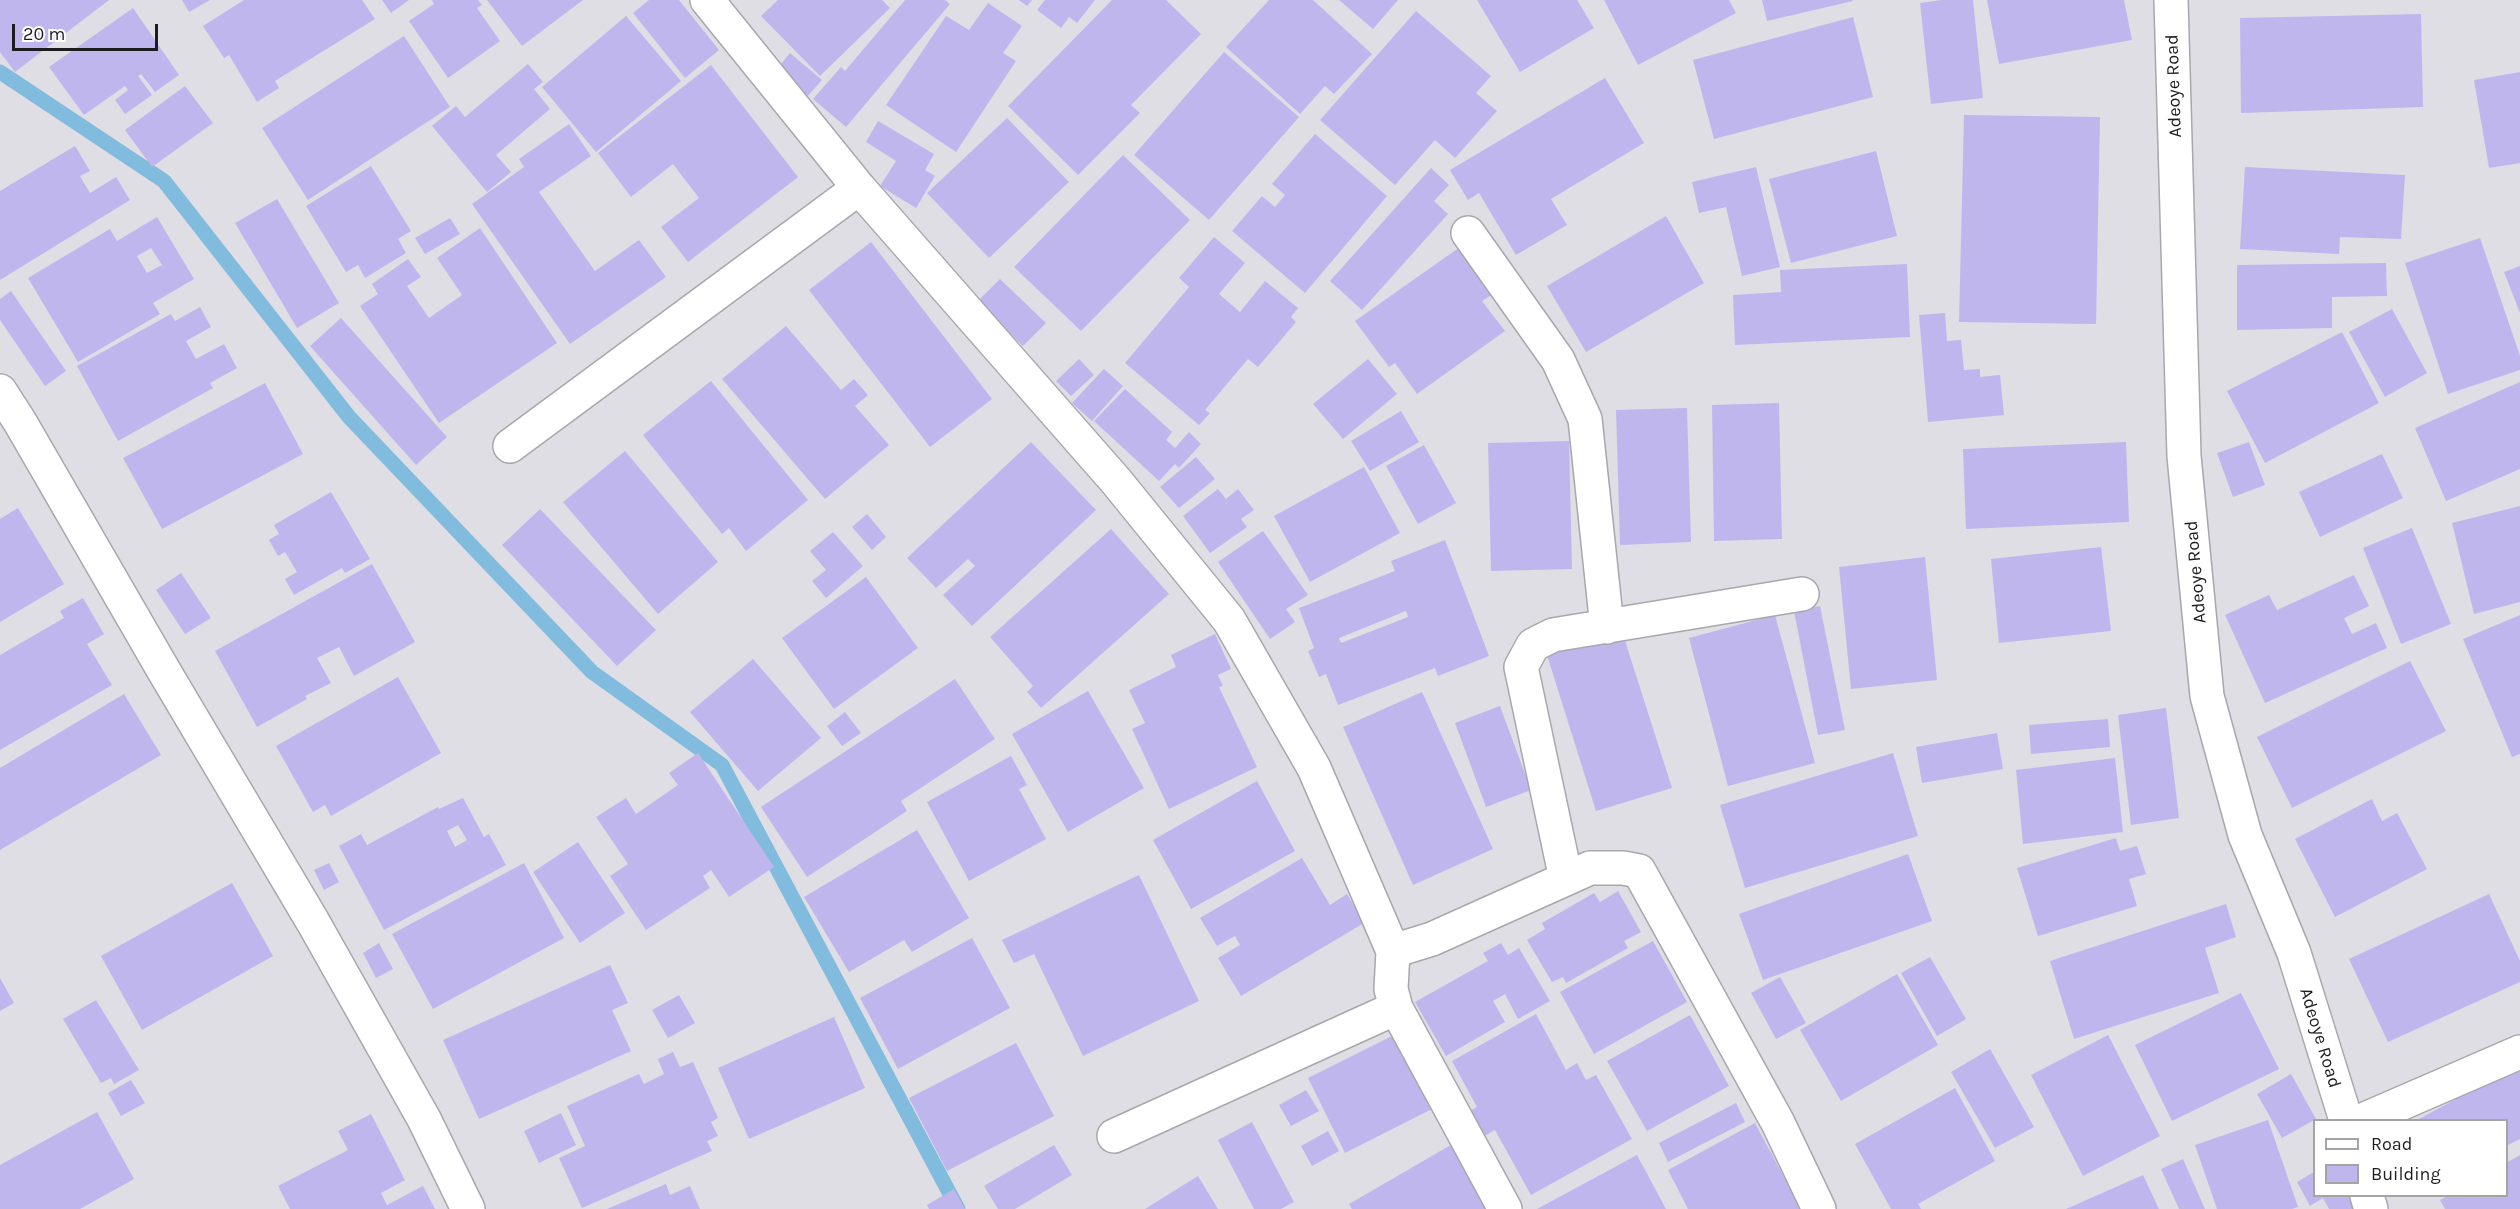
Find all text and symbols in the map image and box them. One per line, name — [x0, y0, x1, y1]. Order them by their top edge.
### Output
scale bar — [15, 12, 160, 50]
text: 20 m — [23, 23, 65, 45]
street label: Adeoye Road — [2161, 34, 2187, 138]
street label: Adeoye Road — [2181, 520, 2211, 624]
street label: Adeoye Road — [2295, 985, 2345, 1091]
legend — [2313, 1119, 2508, 1197]
text: Road — [2371, 1133, 2412, 1155]
text: Building — [2371, 1163, 2441, 1185]

